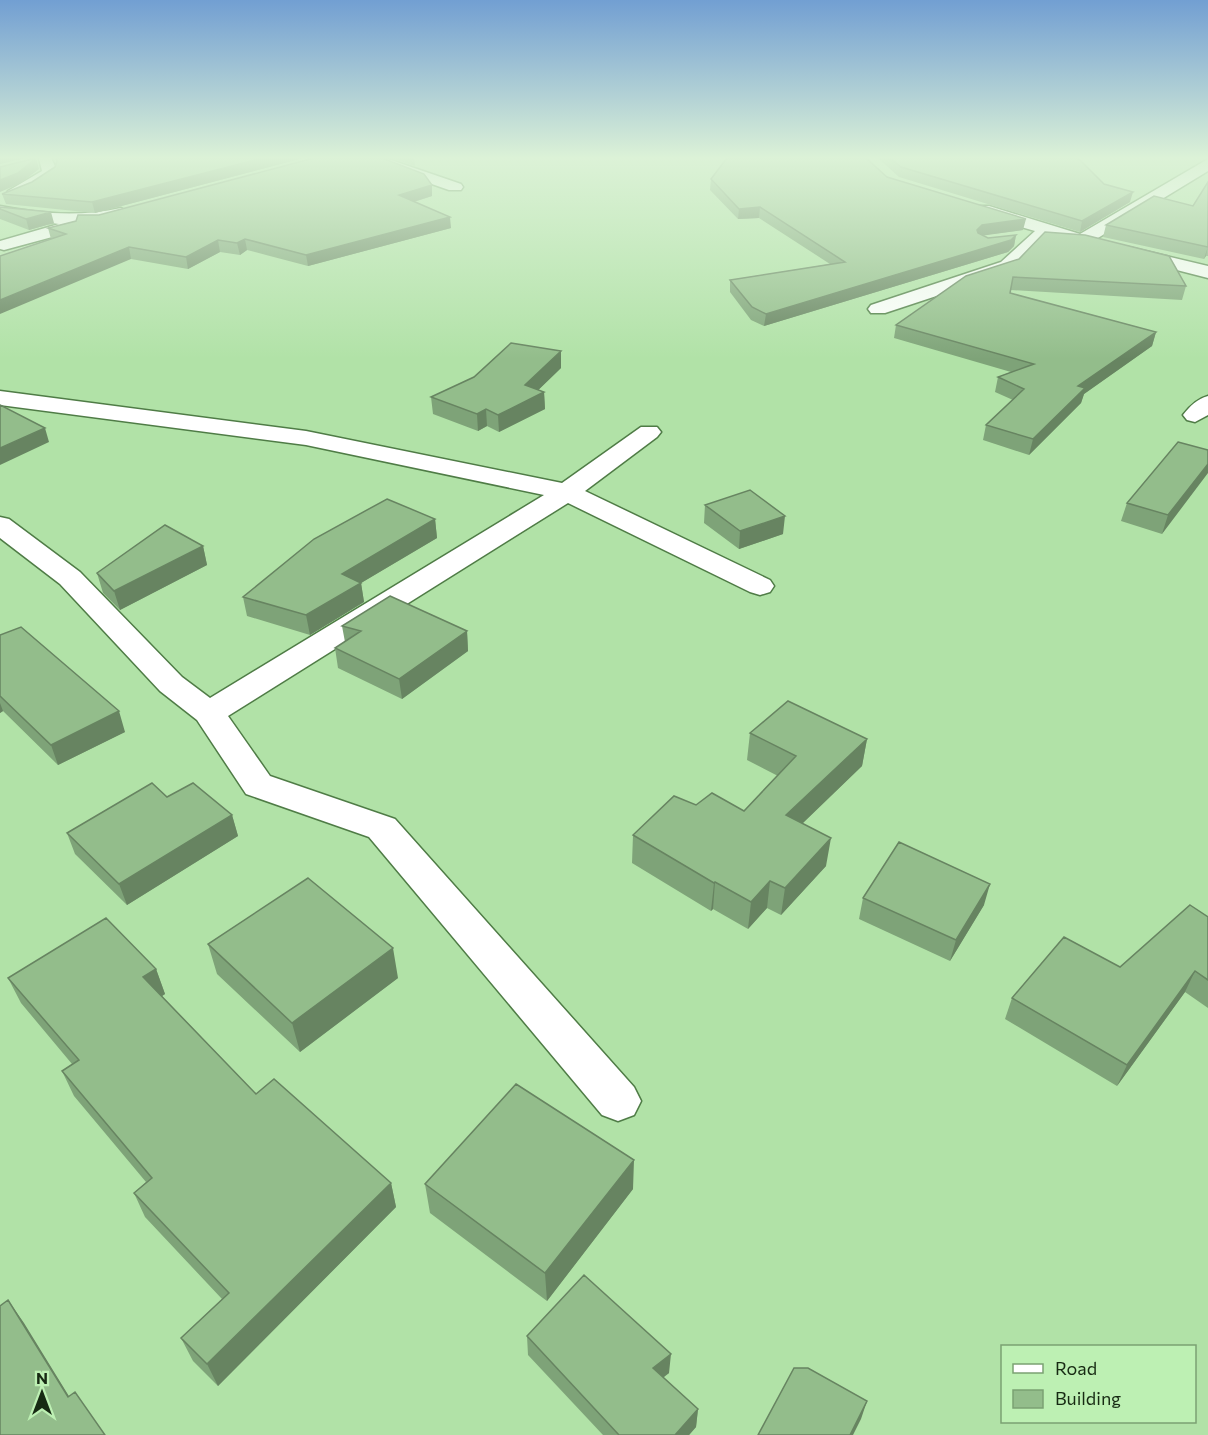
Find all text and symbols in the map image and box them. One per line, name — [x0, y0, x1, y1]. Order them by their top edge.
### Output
legend — [1001, 1345, 1196, 1423]
text: Road — [1055, 1357, 1097, 1379]
north arrow — [12, 1363, 72, 1423]
text: N — [36, 1368, 48, 1387]
text: Building — [1055, 1387, 1121, 1409]

